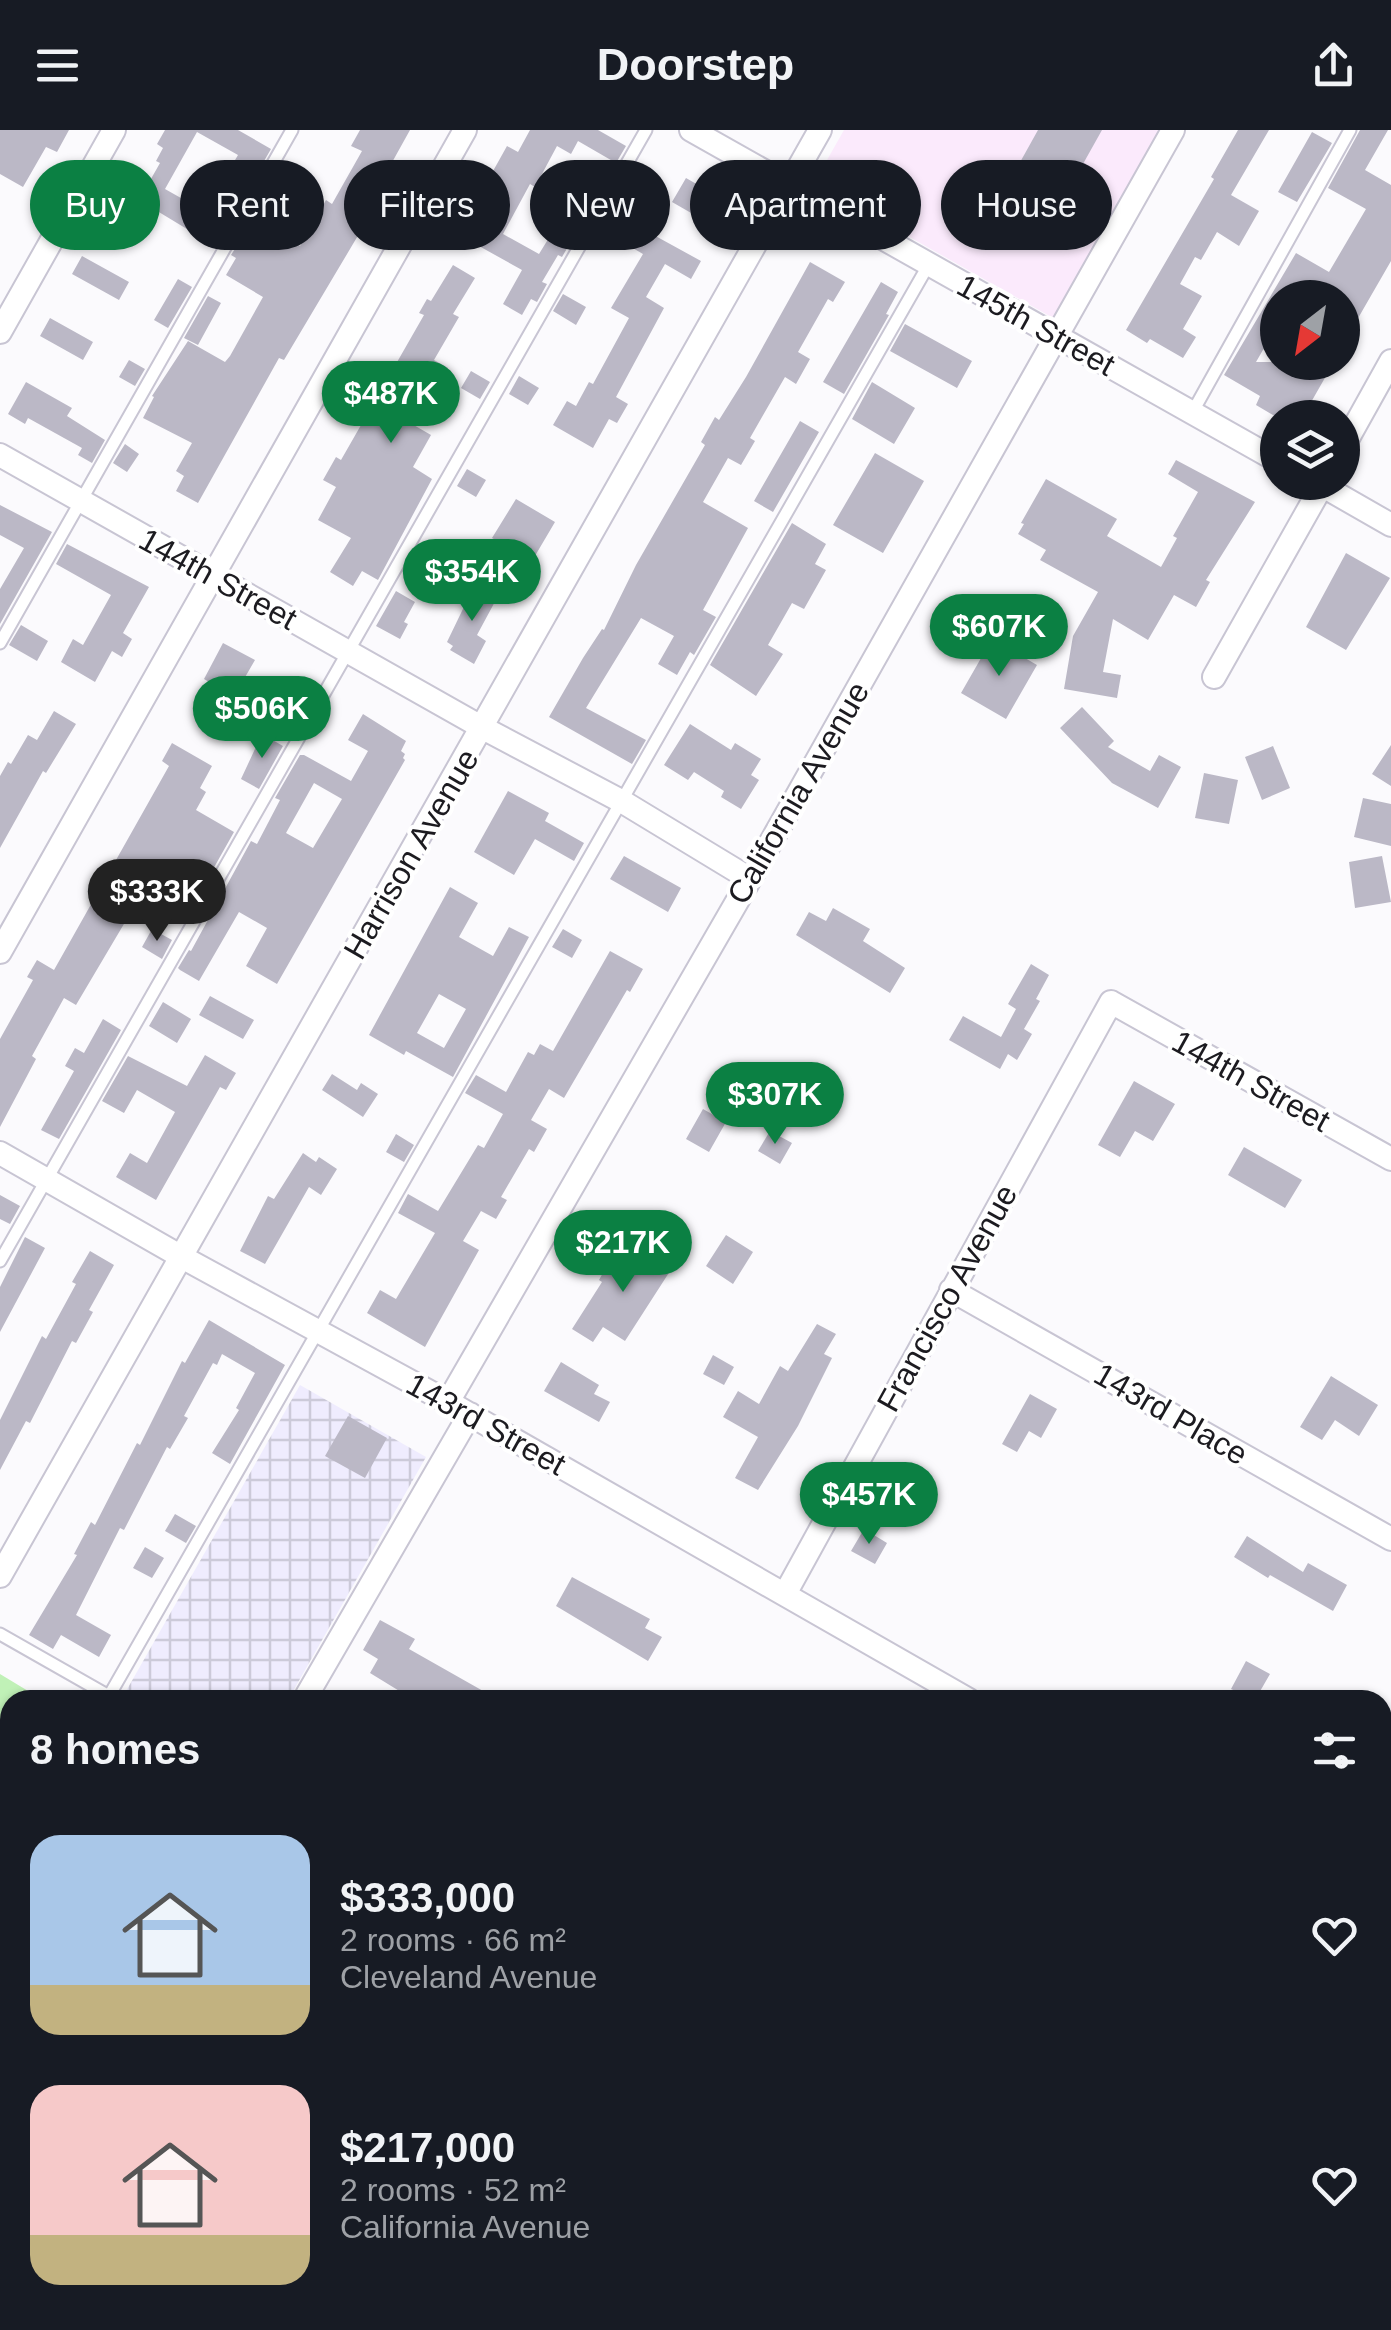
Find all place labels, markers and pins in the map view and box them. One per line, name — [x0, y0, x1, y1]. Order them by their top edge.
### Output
pin: $487K — [321, 361, 461, 446]
pin: $354K — [402, 539, 542, 624]
pin: $607K — [929, 594, 1069, 679]
pin: $506K — [192, 676, 332, 761]
pin: $333K — [87, 859, 227, 944]
pin: $307K — [705, 1062, 845, 1147]
pin: $217K — [553, 1210, 693, 1295]
pin: $457K — [799, 1462, 939, 1547]

